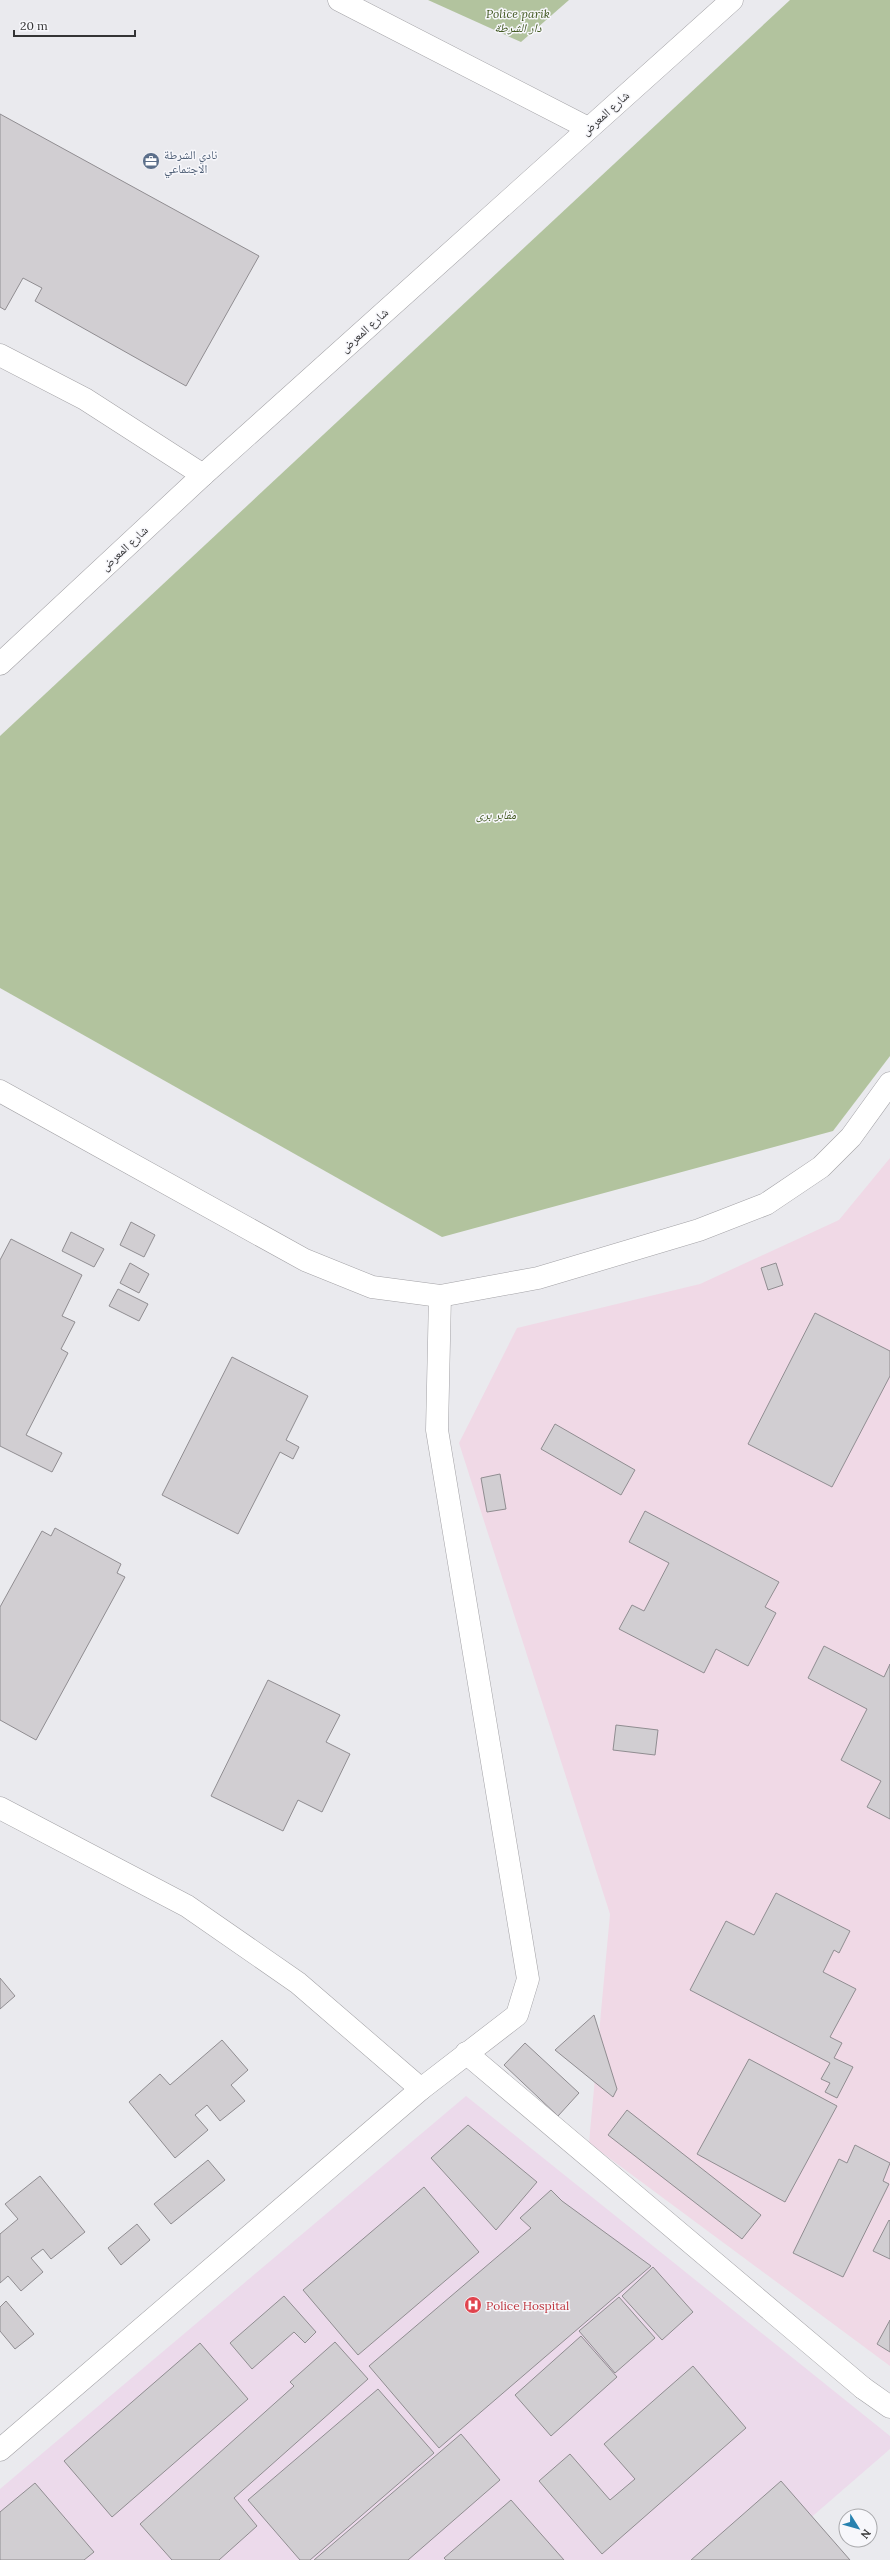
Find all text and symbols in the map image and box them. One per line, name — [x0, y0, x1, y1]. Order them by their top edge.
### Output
park label: Police parik دار الشرطة — [486, 6, 550, 35]
scale bar — [14, 12, 135, 38]
text: 20 m — [20, 18, 48, 33]
street label: شارع المعرض — [578, 88, 633, 139]
place label: نادي الشرطة الاجتماعي — [164, 147, 217, 179]
office icon: نادي الشرطة الاجتماعي — [141, 151, 161, 171]
street label: شارع المعرض — [337, 305, 392, 356]
street label: شارع المعرض — [97, 522, 152, 574]
park label: مقابر برى — [476, 807, 517, 823]
hospital icon: Police Hospital — [463, 2295, 483, 2315]
place label: Police Hospital — [486, 2298, 569, 2313]
north arrow — [838, 2508, 878, 2548]
text: N — [858, 2526, 874, 2542]

